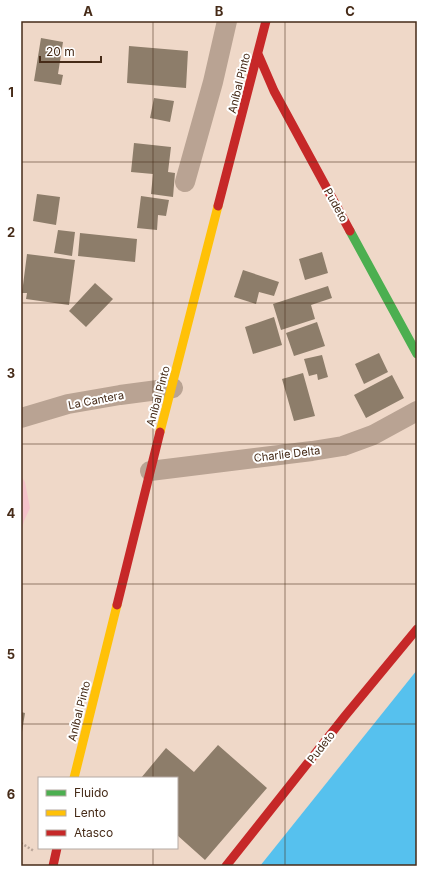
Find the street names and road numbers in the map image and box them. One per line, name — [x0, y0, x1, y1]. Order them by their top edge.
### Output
street label: Aníbal Pinto — [225, 51, 253, 115]
street label: Pudeto — [321, 186, 351, 225]
street label: Aníbal Pinto — [143, 364, 173, 428]
street label: La Cantera — [67, 388, 125, 412]
street label: Charlie Delta — [253, 443, 321, 465]
street label: Aníbal Pinto — [65, 679, 93, 743]
street label: Pudeto — [304, 728, 338, 766]

